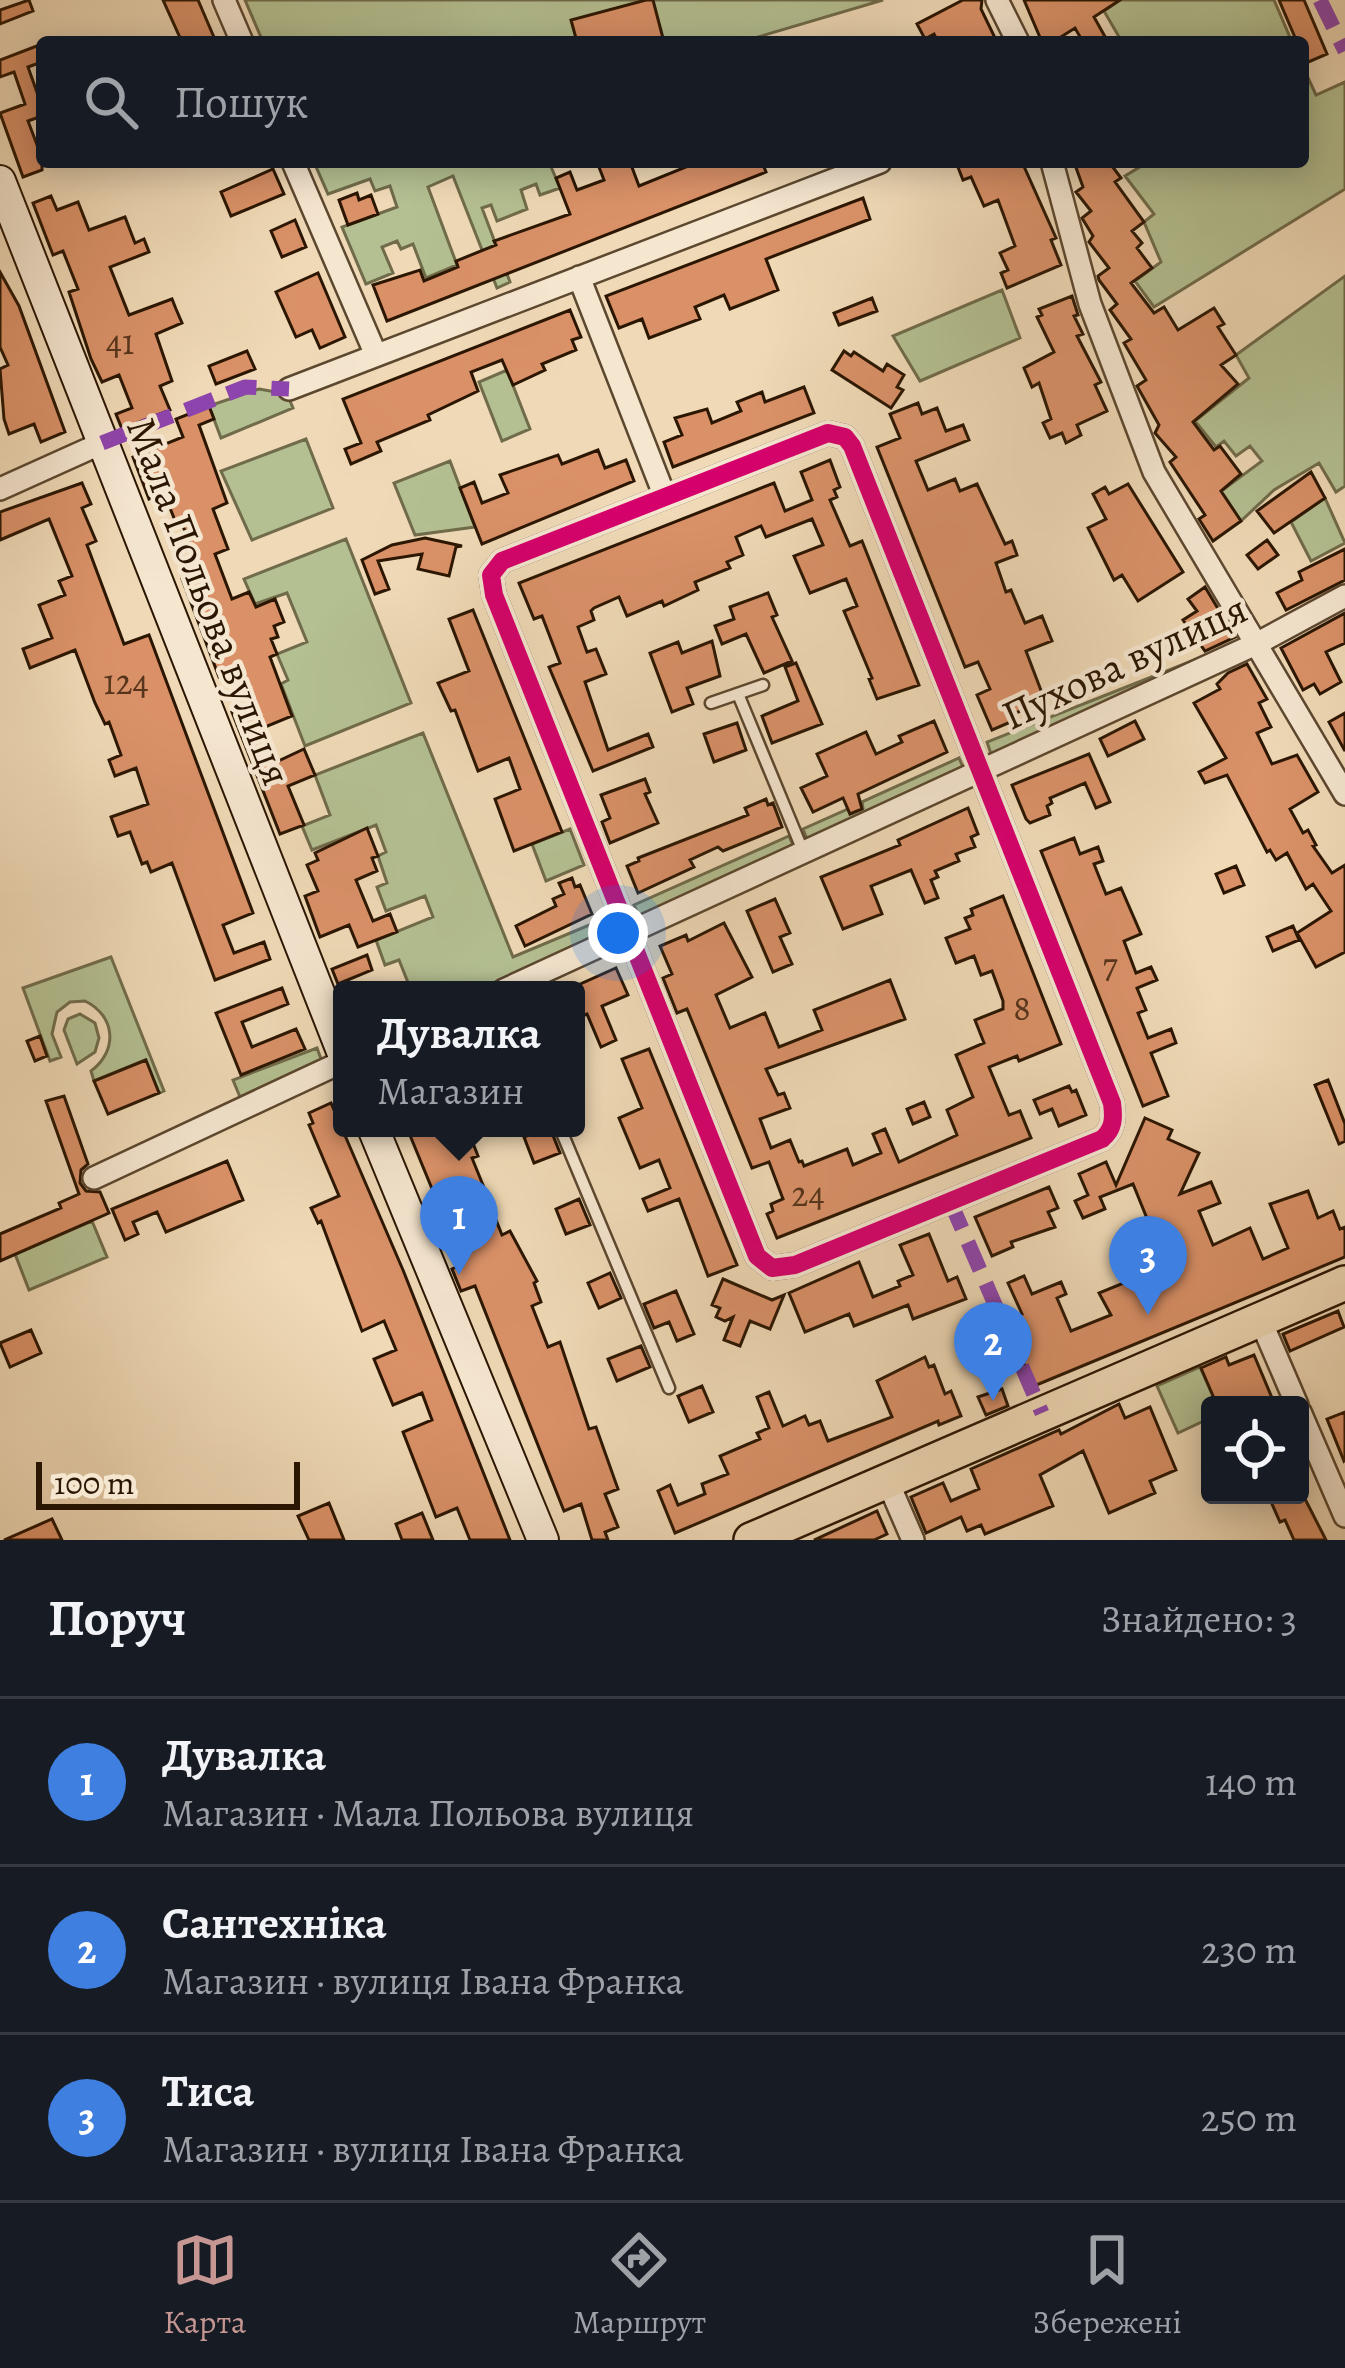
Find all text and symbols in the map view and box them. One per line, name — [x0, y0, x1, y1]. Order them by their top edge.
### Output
search box — [36, 36, 1309, 168]
icon: search — [78, 69, 144, 135]
text: Пошук — [174, 71, 308, 133]
house number: 41 — [106, 317, 134, 366]
street label: Мала Польова вулиця — [113, 409, 306, 793]
street label: Пухова вулиця — [992, 580, 1256, 743]
house number: 124 — [103, 657, 149, 706]
your location — [588, 903, 648, 963]
house number: 7 — [1102, 940, 1118, 989]
popup — [333, 981, 585, 1137]
house number: 8 — [1013, 983, 1031, 1032]
text: Дувалка — [377, 1002, 541, 1064]
text: Магазин — [377, 1064, 524, 1117]
house number: 24 — [791, 1169, 825, 1218]
pin: 1 — [420, 1176, 498, 1275]
pin: 3 — [1109, 1216, 1187, 1315]
pin: 2 — [954, 1302, 1032, 1401]
map controls — [1201, 1396, 1309, 1504]
button: locate — [1201, 1396, 1309, 1504]
scale bar — [36, 1456, 300, 1509]
text: 100 m — [54, 1460, 134, 1505]
text: Поруч — [48, 1583, 186, 1653]
text: Знайдено: 3 — [1101, 1592, 1297, 1645]
text: Дувалка — [162, 1724, 326, 1786]
text: 1 — [80, 1755, 94, 1808]
text: 140 m — [1205, 1755, 1297, 1808]
text: Магазин · Мала Польова вулиця — [162, 1786, 694, 1839]
text: Сантехніка — [162, 1892, 387, 1954]
text: 2 — [78, 1923, 96, 1976]
text: 230 m — [1201, 1923, 1297, 1976]
text: Магазин · вулиця Івана Франка — [162, 1954, 684, 2007]
text: Тиса — [162, 2060, 254, 2122]
text: 3 — [79, 2091, 95, 2144]
text: 250 m — [1201, 2091, 1297, 2144]
text: Магазин · вулиця Івана Франка — [162, 2122, 684, 2175]
tab: Карта — [163, 2227, 246, 2344]
tab: Маршрут — [573, 2227, 706, 2344]
tab: Збережені — [1033, 2227, 1182, 2344]

